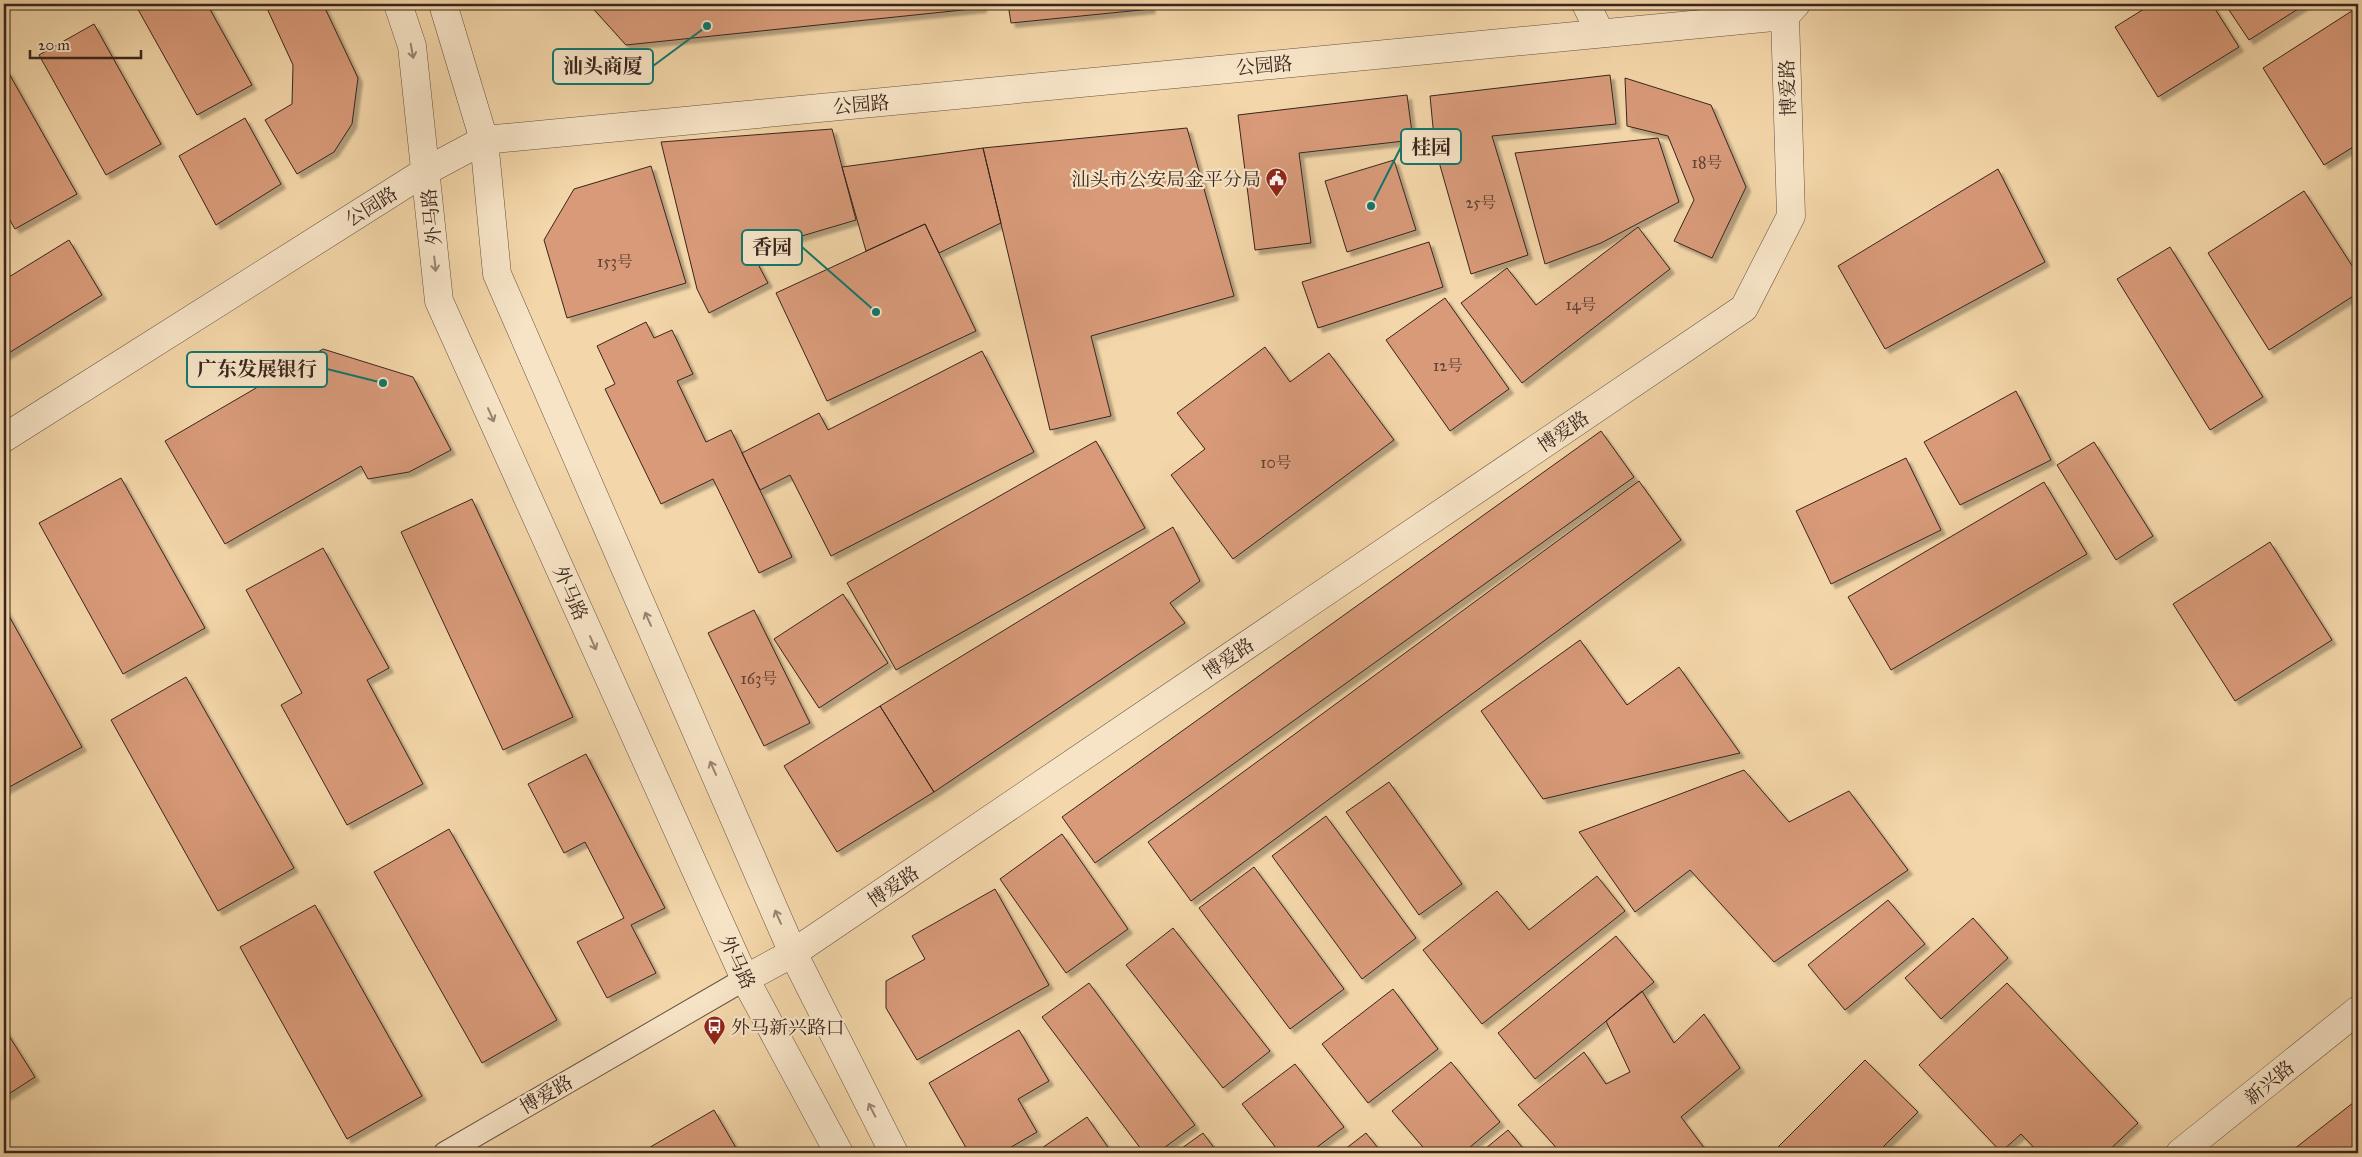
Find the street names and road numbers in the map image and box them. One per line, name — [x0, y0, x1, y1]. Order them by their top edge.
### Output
street label: 公园路 — [1235, 52, 1293, 79]
street label: 博爱路 — [1775, 59, 1800, 117]
street label: 公园路 — [832, 91, 890, 118]
street label: 公园路 — [341, 182, 402, 231]
street label: 外马路 — [417, 187, 446, 247]
street label: 博爱路 — [1533, 406, 1593, 457]
street label: 外马路 — [548, 562, 593, 624]
street label: 博爱路 — [1198, 633, 1258, 684]
street label: 博爱路 — [863, 861, 923, 912]
street label: 外马路 — [715, 932, 760, 993]
street label: 新兴路 — [2240, 1056, 2299, 1109]
street label: 博爱路 — [516, 1070, 577, 1119]

